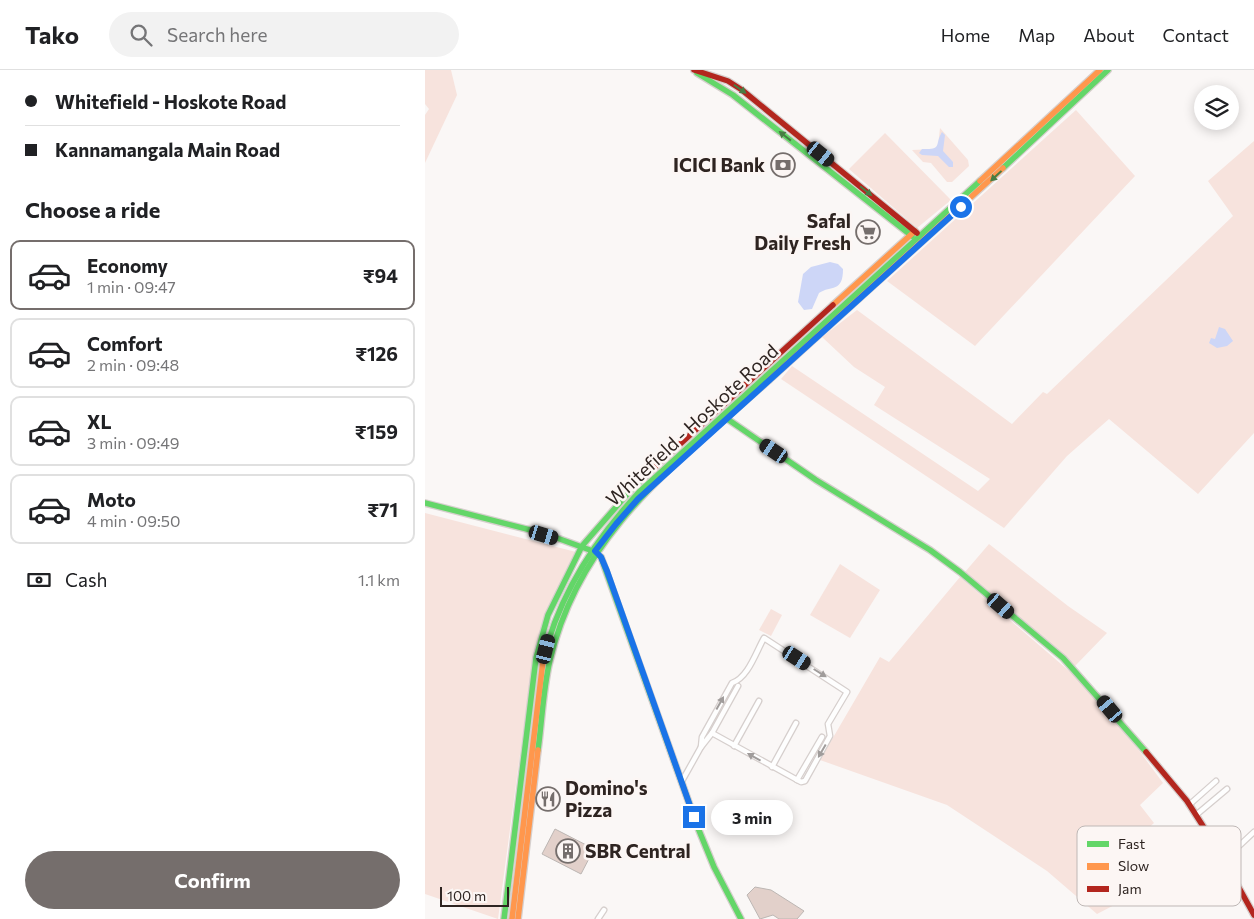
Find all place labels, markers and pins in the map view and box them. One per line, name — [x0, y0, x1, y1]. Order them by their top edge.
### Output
bank icon: ICICI Bank — [770, 152, 796, 178]
place label: ICICI Bank — [673, 153, 765, 176]
place label: Safal Daily Fresh — [754, 209, 851, 254]
supermarket icon: Safal Daily Fresh — [855, 219, 881, 245]
place label: Domino's Pizza — [565, 776, 648, 821]
restaurant icon: Domino's Pizza — [535, 786, 561, 812]
building icon: SBR Central — [555, 838, 581, 864]
place label: SBR Central — [585, 839, 691, 862]

